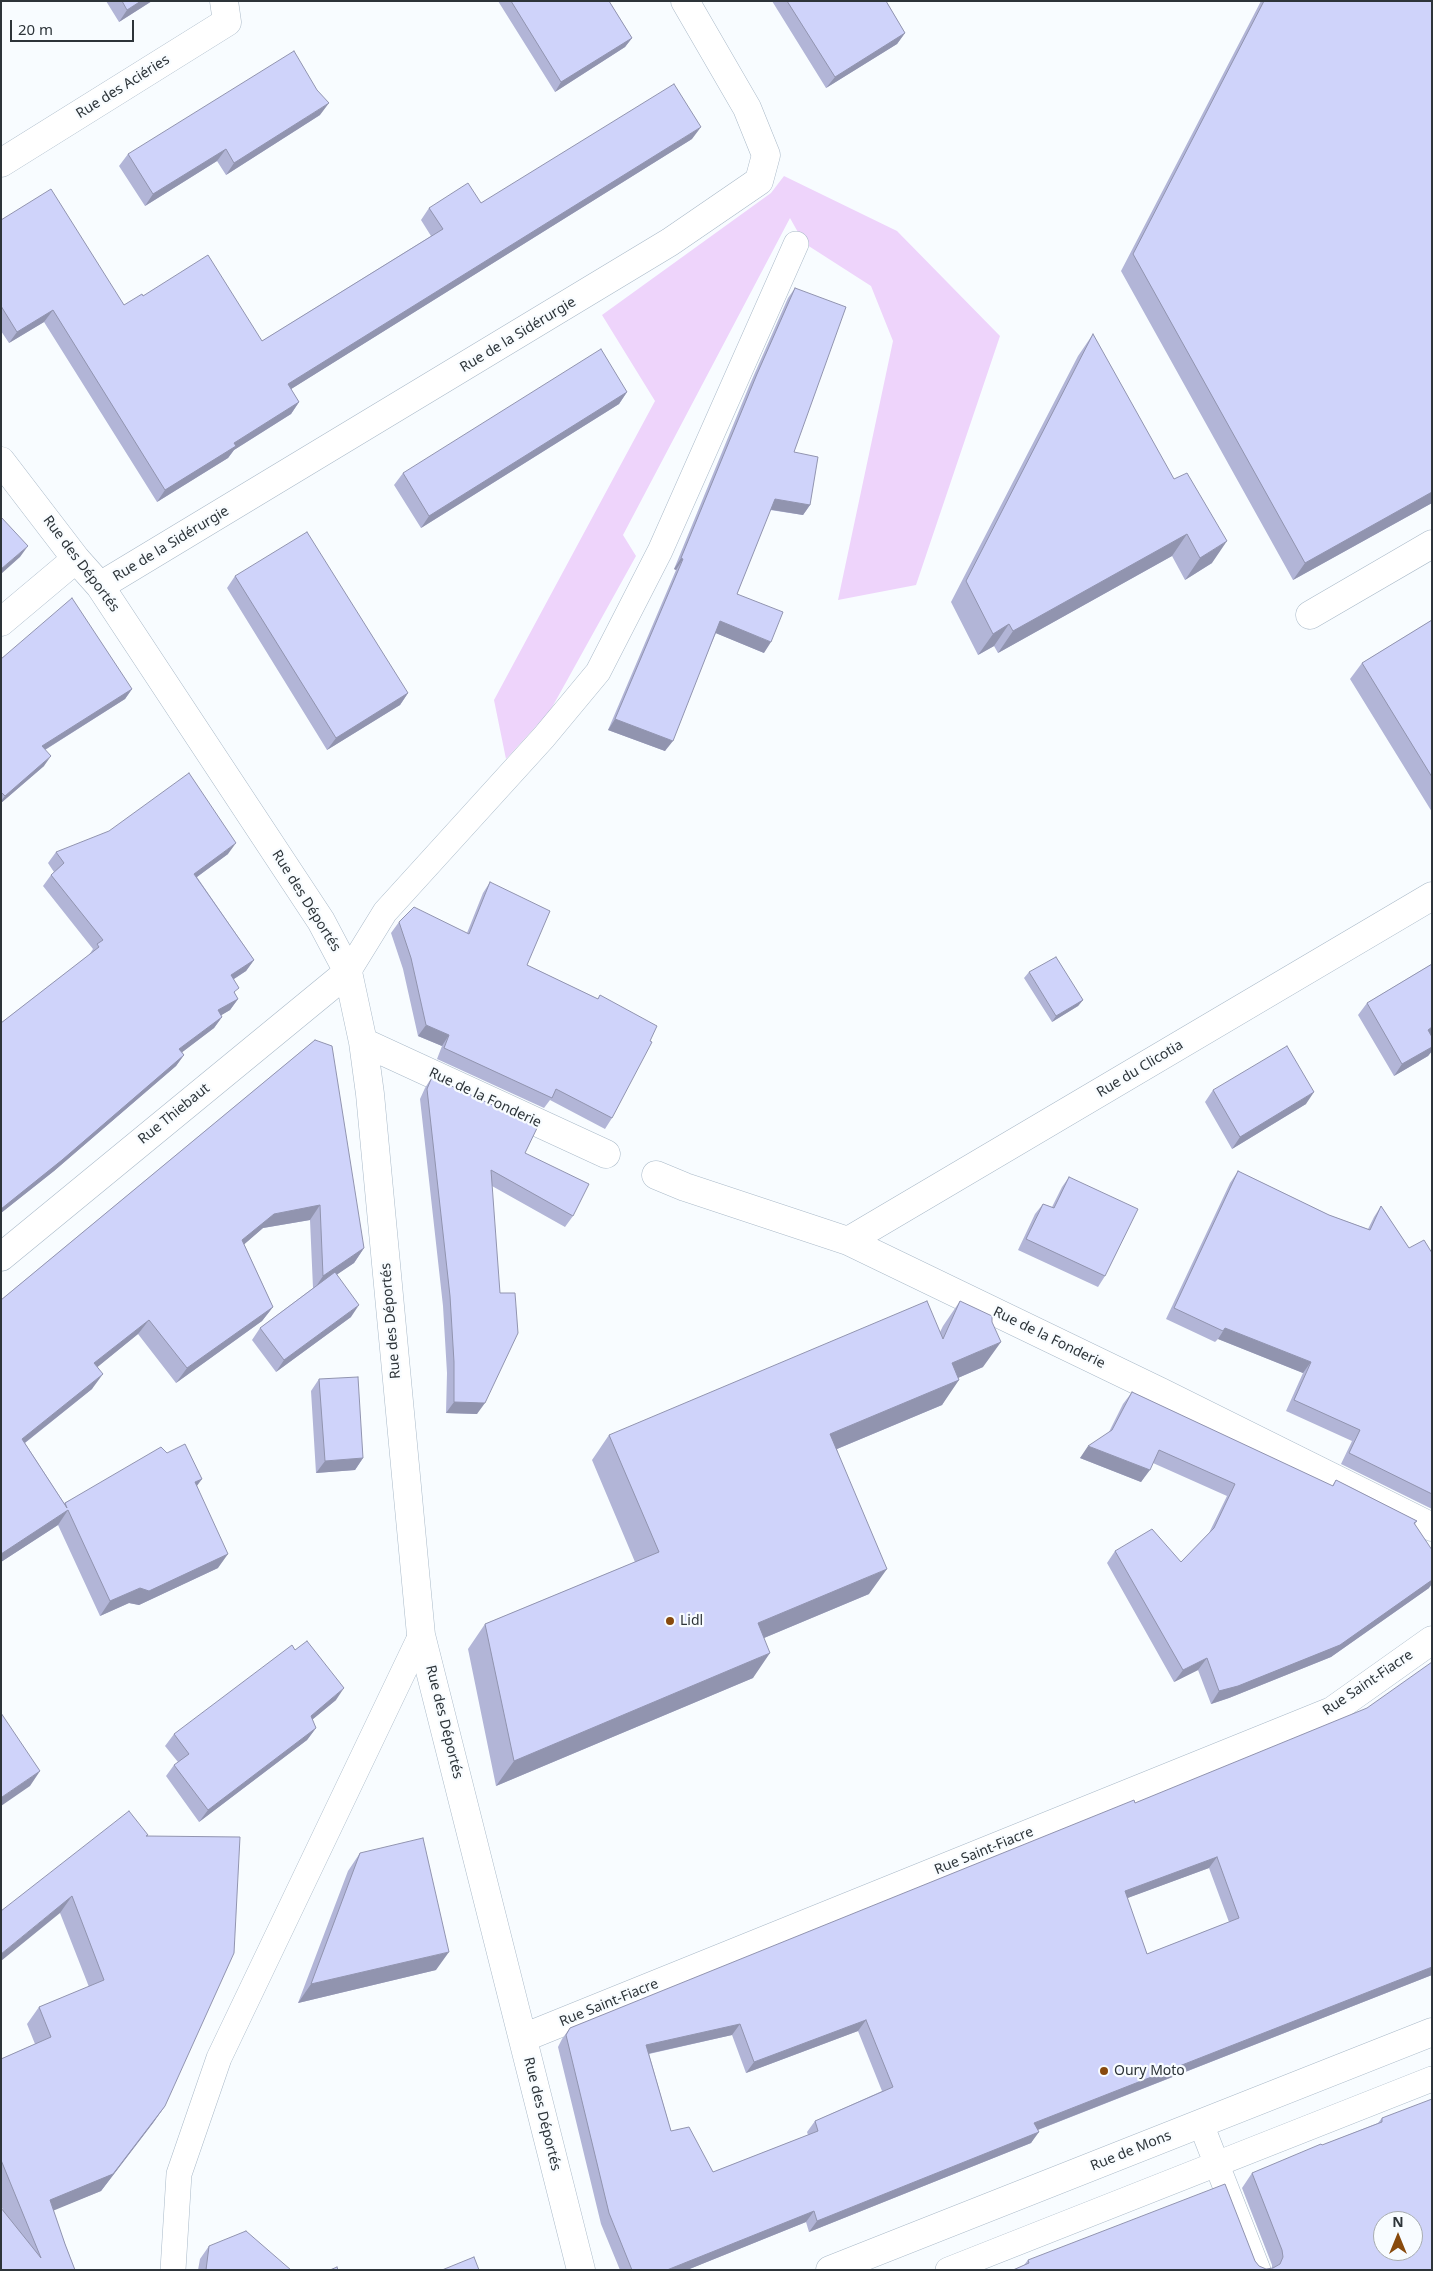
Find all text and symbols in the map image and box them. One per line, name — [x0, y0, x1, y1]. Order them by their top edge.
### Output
scale bar — [12, 10, 136, 42]
text: 20 m — [18, 19, 53, 39]
street label: Rue des Aciéries — [73, 52, 173, 122]
street label: Rue de la Sidérurgie — [457, 294, 579, 376]
street label: Rue de la Sidérurgie — [110, 503, 232, 585]
street label: Rue des Déportés — [39, 512, 123, 616]
street label: Rue des Déportés — [268, 847, 344, 955]
street label: Rue du Clicotia — [1094, 1037, 1186, 1101]
street label: Rue de la Fonderie — [426, 1065, 544, 1131]
street label: Rue Thiebaut — [135, 1080, 213, 1148]
street label: Rue des Déportés — [378, 1262, 404, 1380]
street label: Rue de la Fonderie — [990, 1304, 1108, 1372]
place label: Lidl — [680, 1613, 703, 1629]
marker: Lidl — [664, 1615, 676, 1627]
street label: Rue Saint-Fiacre — [1320, 1647, 1416, 1719]
street label: Rue des Déportés — [422, 1664, 466, 1780]
street label: Rue Saint-Fiacre — [932, 1824, 1036, 1878]
street label: Rue Saint-Fiacre — [557, 1976, 661, 2030]
street label: Rue des Déportés — [520, 2056, 564, 2172]
place label: Oury Moto — [1114, 2063, 1185, 2079]
marker: Oury Moto — [1098, 2065, 1110, 2077]
street label: Rue de Mons — [1088, 2127, 1174, 2175]
north arrow — [1373, 2211, 1423, 2261]
text: N — [1392, 2212, 1404, 2231]

